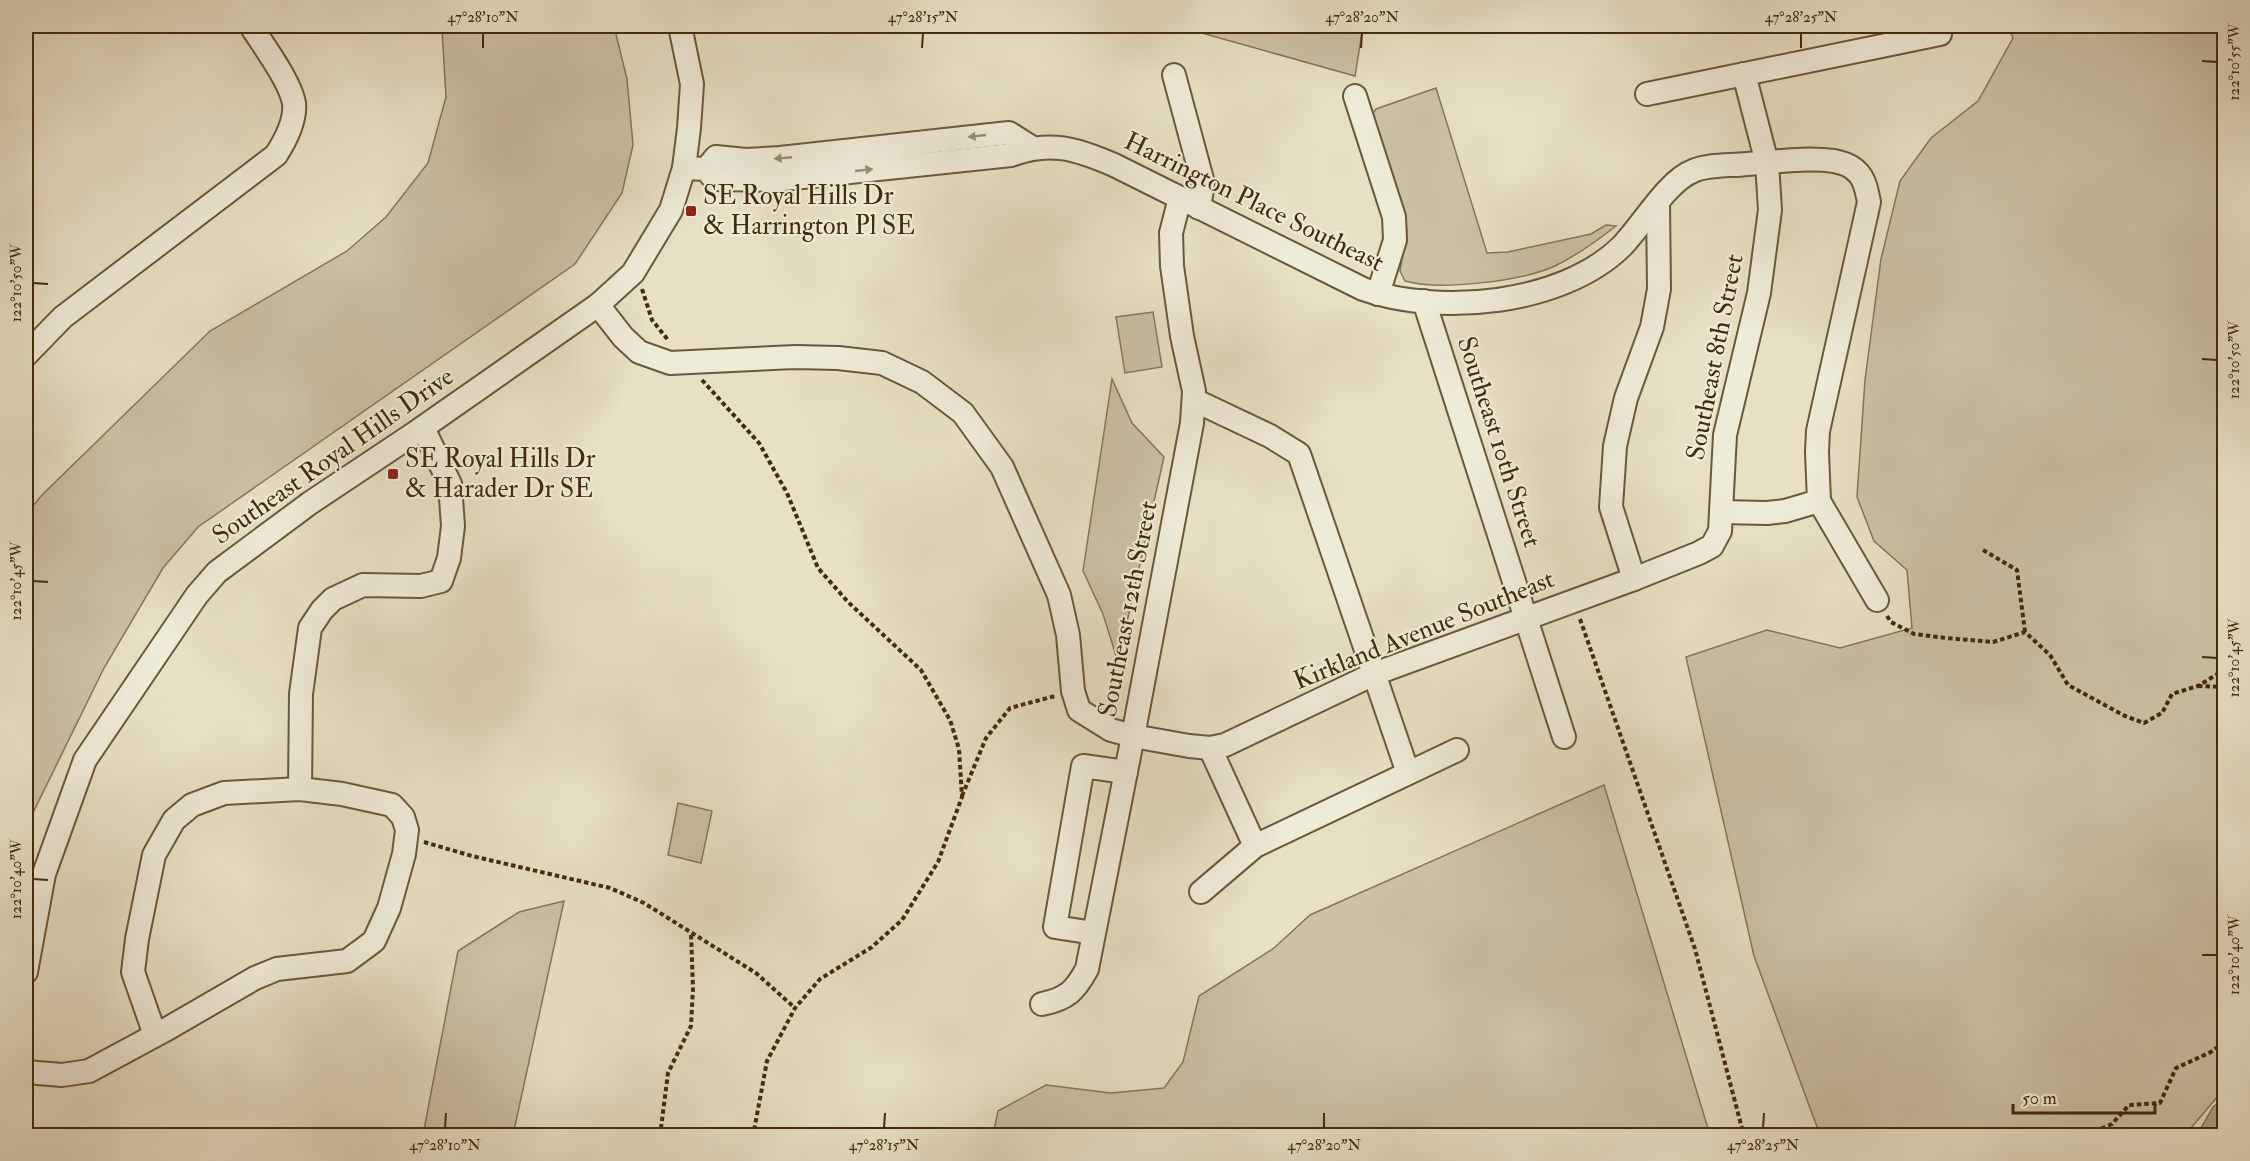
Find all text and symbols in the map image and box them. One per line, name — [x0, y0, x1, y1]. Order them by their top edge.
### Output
text: 47°28'10"N — [447, 8, 519, 27]
text: 47°28'15"N — [888, 8, 959, 27]
text: 47°28'20"N — [1325, 8, 1399, 27]
text: 47°28'25"N — [1765, 8, 1838, 27]
text: 122°10'55"W — [2225, 22, 2244, 101]
street label: Harrington Place Southeast — [1119, 125, 1389, 279]
one-way arrow — [967, 132, 986, 141]
one-way arrow — [773, 153, 792, 162]
one-way arrow — [855, 165, 874, 175]
place label: SE Royal Hills Dr & Harrington Pl SE — [703, 180, 915, 242]
marker: SE Royal Hills Dr & Harrington Pl SE — [684, 204, 698, 218]
text: 122°10'50"W — [7, 243, 26, 322]
street label: Southeast 8th Street — [1679, 251, 1751, 463]
text: 122°10'50"W — [2225, 320, 2244, 399]
street label: Southeast 10th Street — [1450, 333, 1548, 551]
street label: Southeast Royal Hills Drive — [206, 360, 460, 551]
place label: SE Royal Hills Dr & Harader Dr SE — [405, 443, 596, 505]
marker: SE Royal Hills Dr & Harader Dr SE — [386, 467, 400, 481]
street label: Southeast 12th Street — [1091, 498, 1165, 720]
text: 122°10'45"W — [7, 541, 26, 621]
street label: Kirkland Avenue Southeast — [1289, 563, 1559, 697]
text: 122°10'45"W — [2225, 618, 2244, 698]
text: 122°10'40"W — [7, 838, 26, 919]
text: 122°10'40"W — [2225, 914, 2244, 995]
scale bar — [2013, 1077, 2156, 1115]
text: 50 m — [2022, 1087, 2057, 1110]
text: 47°28'10"N — [409, 1136, 481, 1155]
text: 47°28'15"N — [849, 1136, 920, 1155]
text: 47°28'20"N — [1287, 1136, 1361, 1155]
text: 47°28'25"N — [1727, 1136, 1800, 1155]

